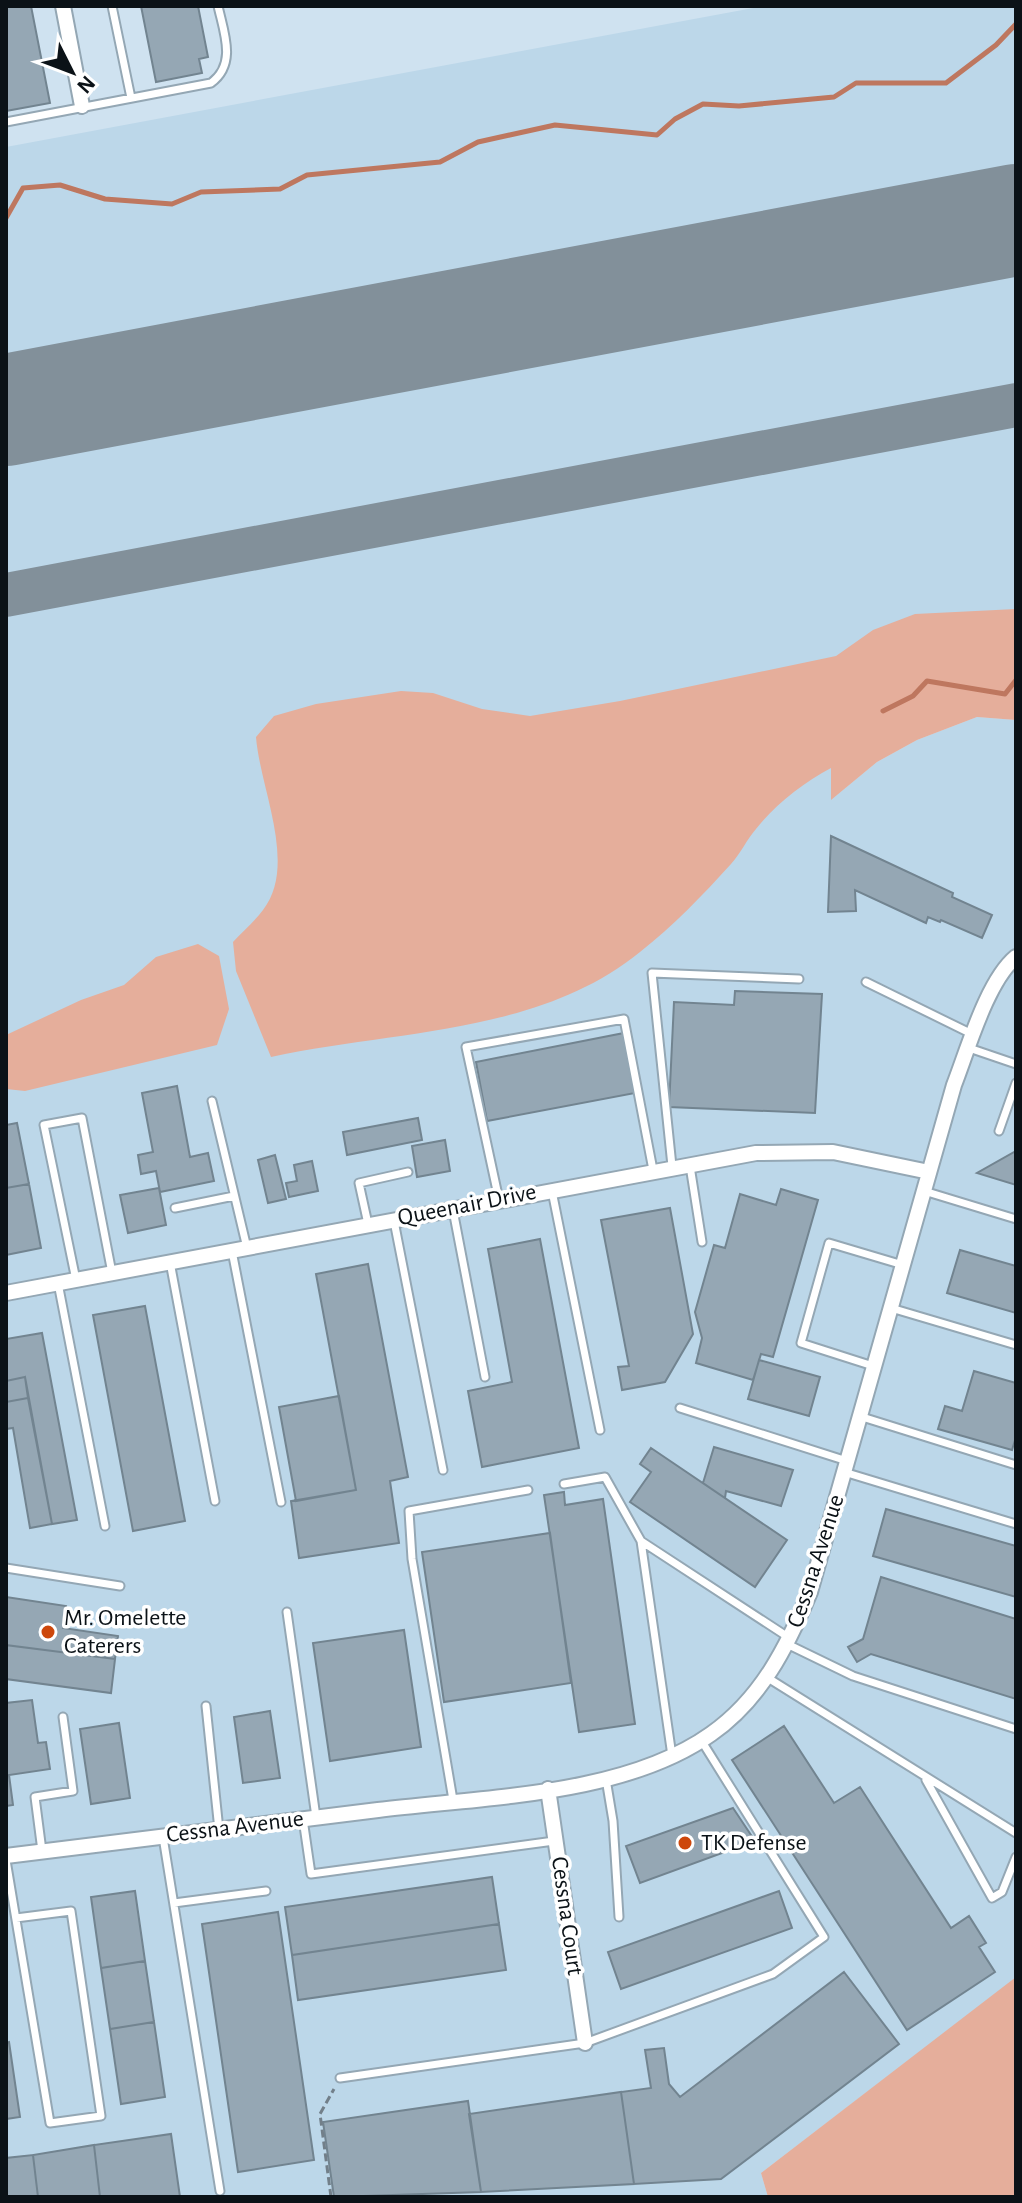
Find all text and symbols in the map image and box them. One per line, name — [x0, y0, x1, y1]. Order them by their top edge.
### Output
north arrow — [32, 32, 112, 112]
text: N — [73, 72, 99, 98]
street label: Queenair Drive — [396, 1180, 538, 1230]
street label: Cessna Avenue — [783, 1492, 849, 1630]
place label: Mr. Omelette Caterers — [64, 1606, 186, 1658]
marker: Mr. Omelette Caterers — [39, 1623, 57, 1641]
street label: Cessna Avenue — [165, 1807, 305, 1847]
place label: TK Defense — [701, 1831, 807, 1855]
marker: TK Defense — [676, 1834, 694, 1852]
street label: Cessna Court — [547, 1855, 587, 1977]

